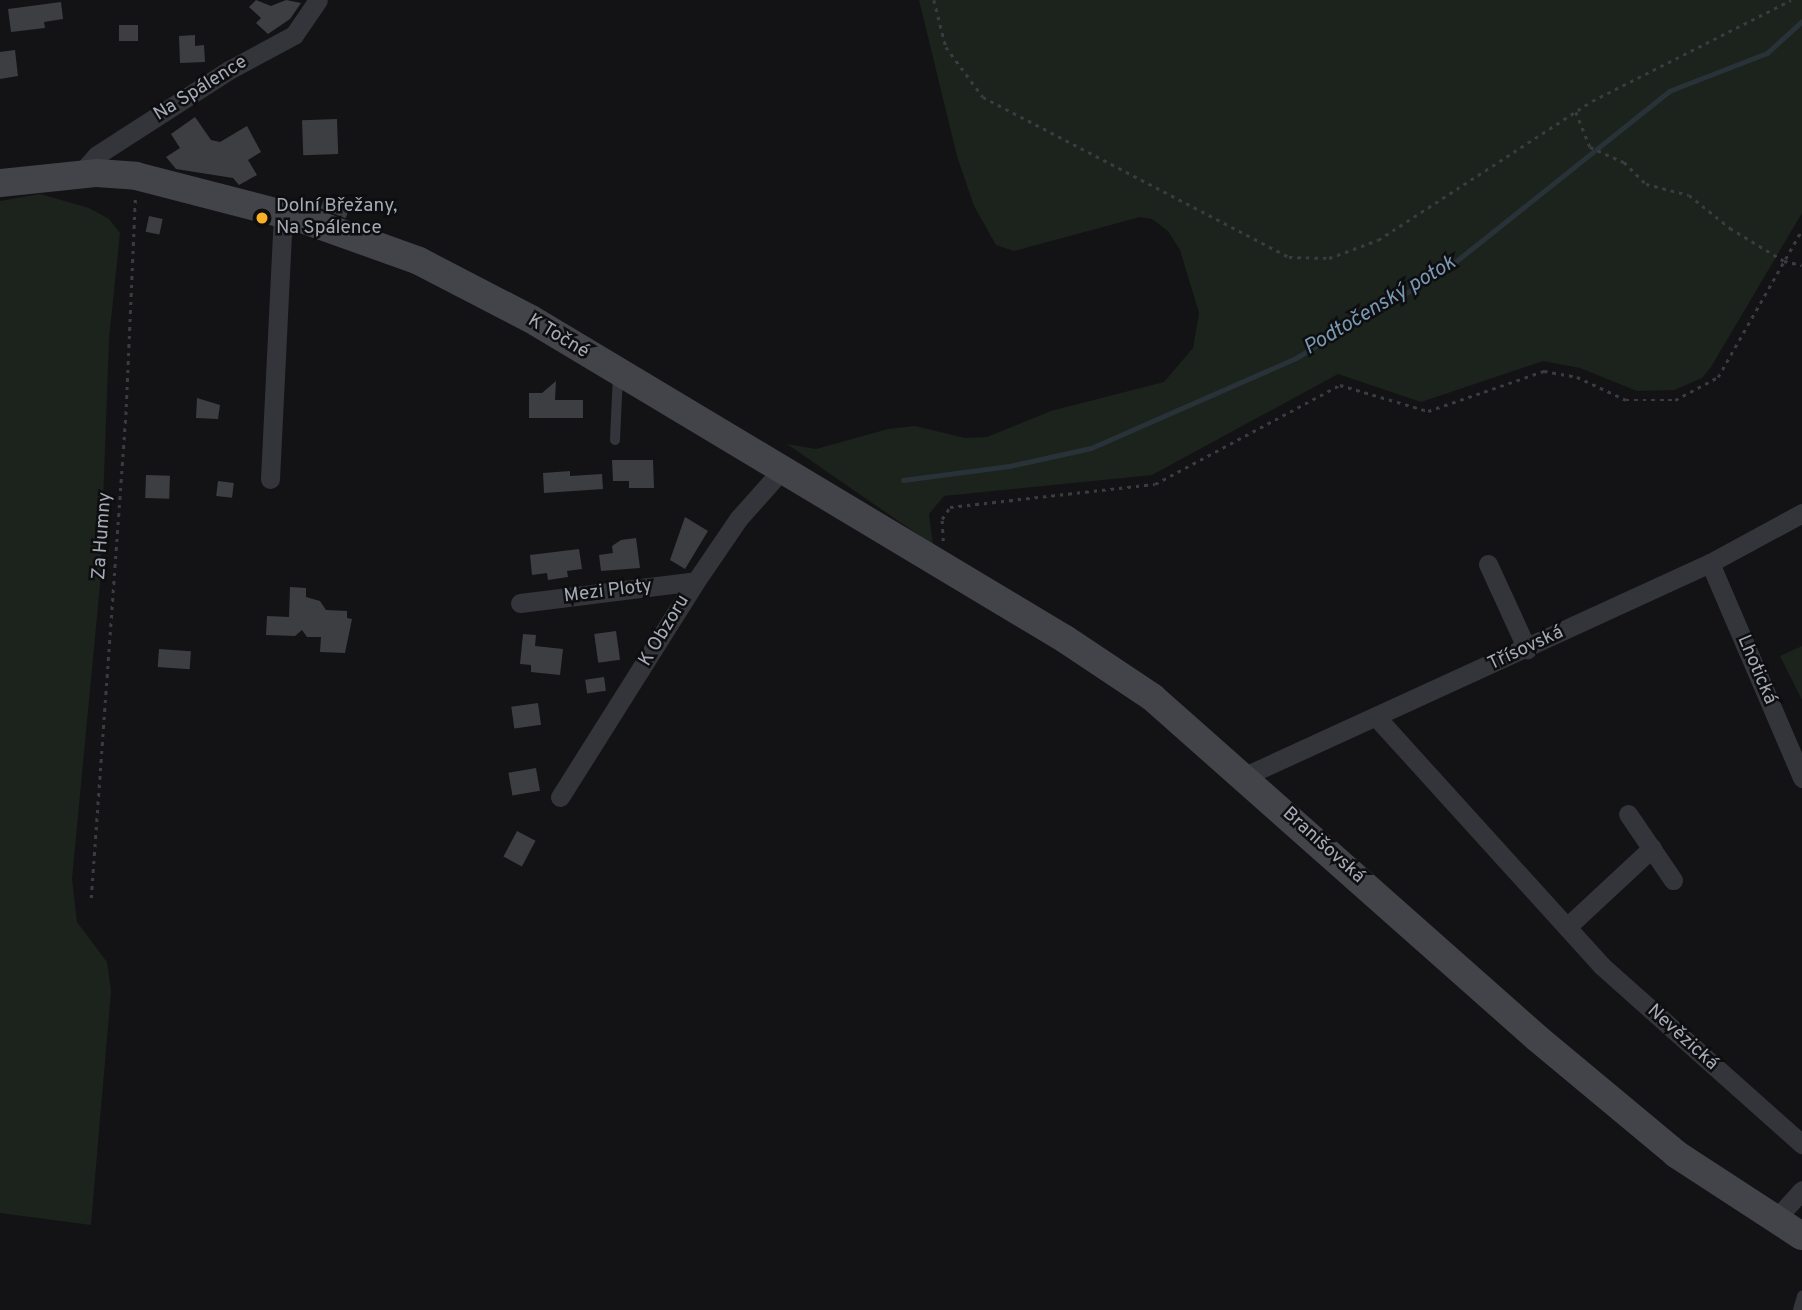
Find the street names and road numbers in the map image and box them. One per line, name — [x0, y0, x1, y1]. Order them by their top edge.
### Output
street label: Na Spálence — [150, 51, 252, 127]
street label: K Točné — [523, 310, 593, 364]
street label: Za Humny — [89, 491, 117, 581]
street label: Mezi Ploty — [563, 575, 653, 609]
street label: K Obzoru — [635, 591, 695, 671]
street label: Třísovská — [1485, 622, 1567, 676]
street label: Lhotická — [1731, 632, 1781, 708]
street label: Branišovská — [1277, 803, 1369, 889]
street label: Nevězická — [1642, 1000, 1722, 1076]

